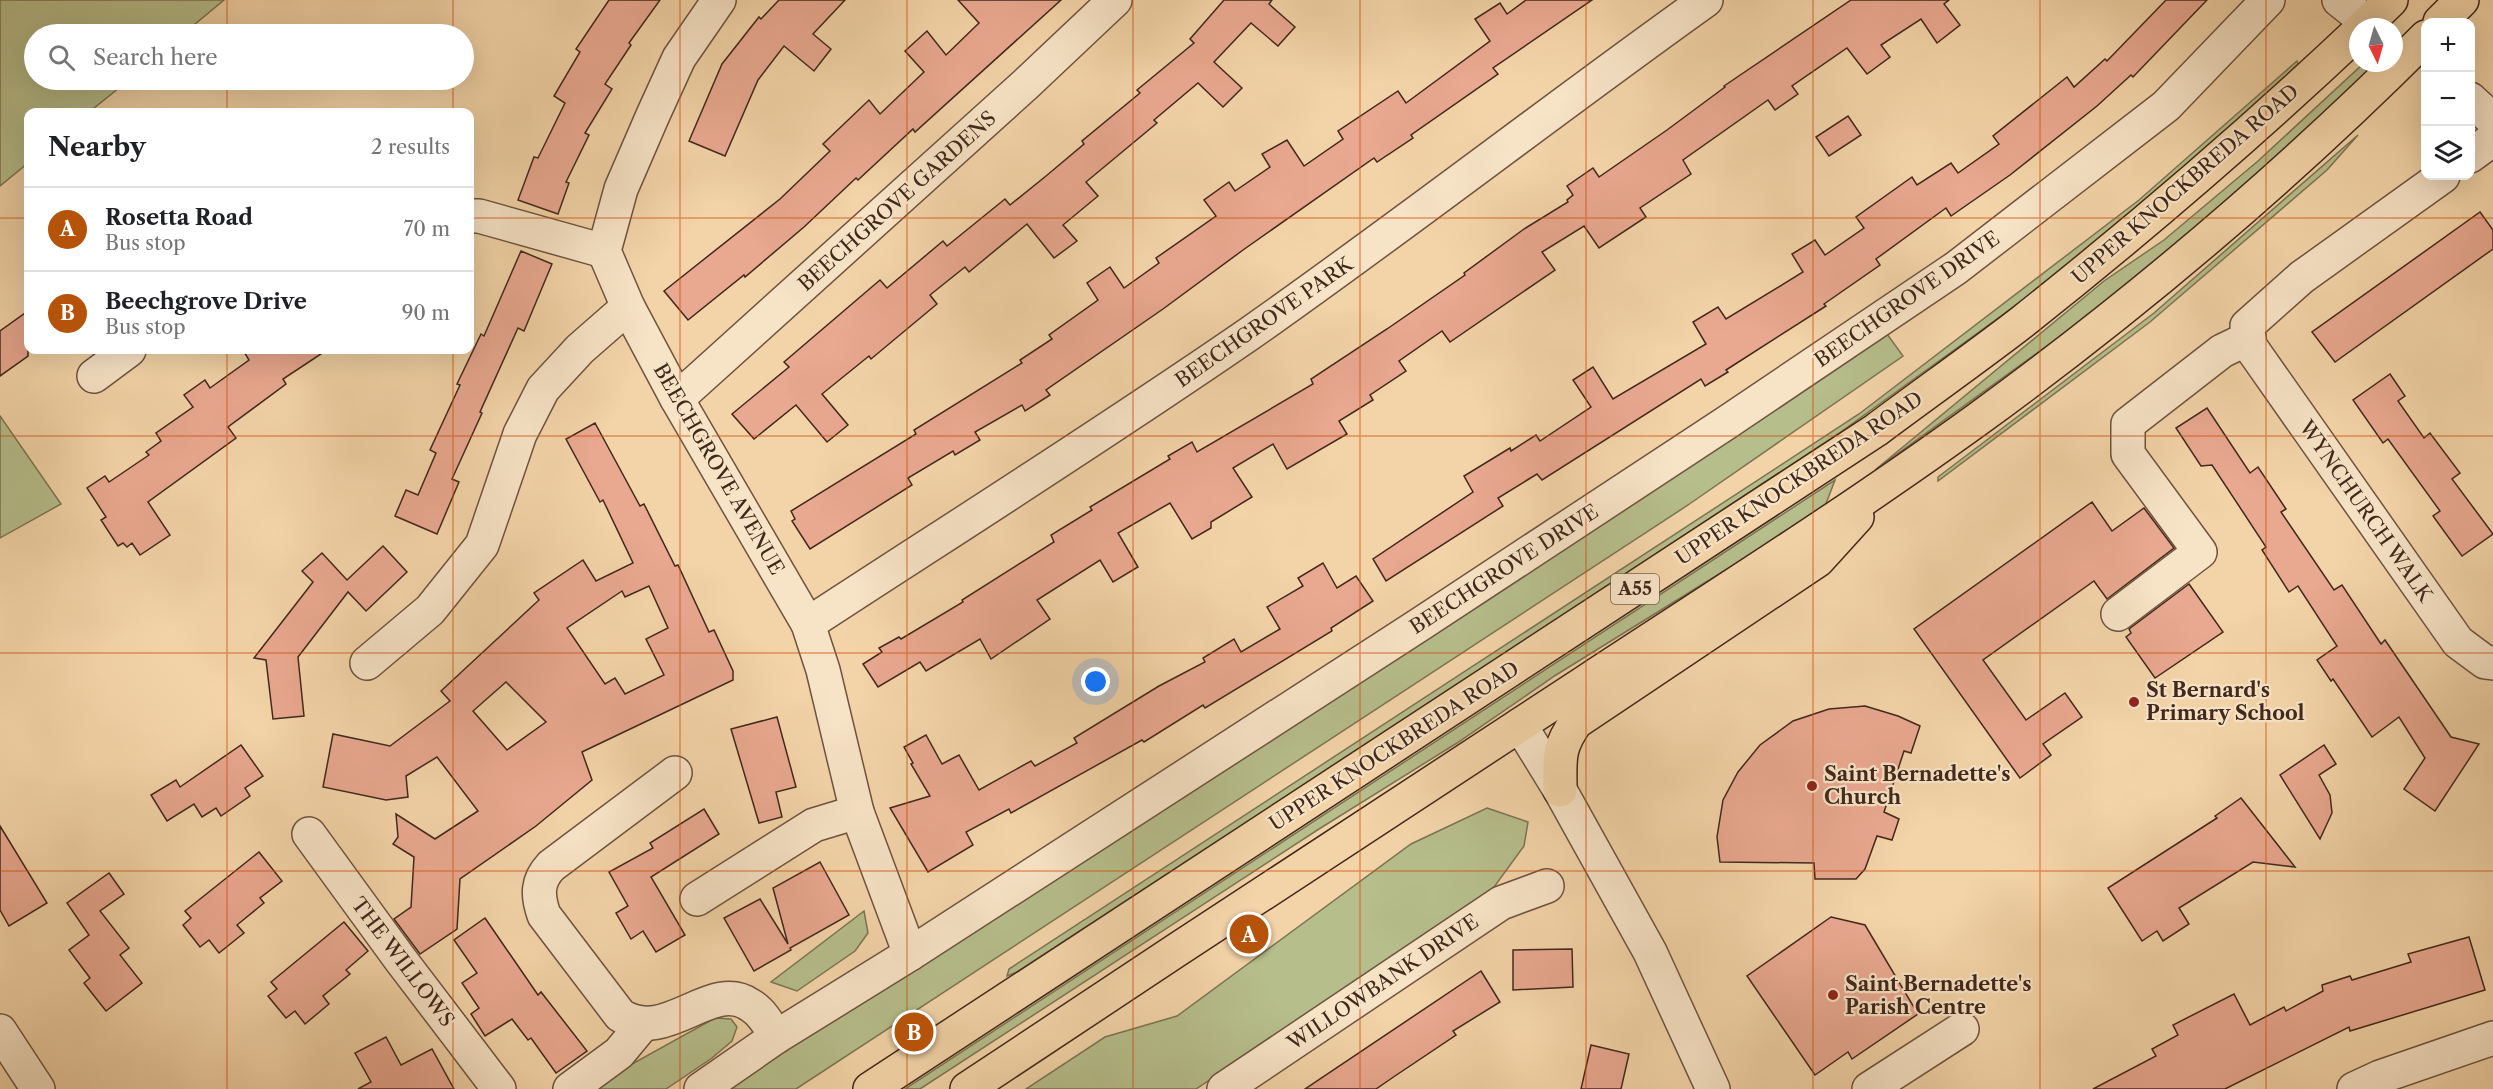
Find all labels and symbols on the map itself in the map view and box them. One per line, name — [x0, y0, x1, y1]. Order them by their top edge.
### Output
north arrow — [2349, 18, 2403, 72]
street label: UPPER KNOCKBREDA ROAD — [2067, 79, 2303, 289]
street label: BEECHGROVE GARDENS — [793, 106, 1001, 296]
street label: BEECHGROVE DRIVE — [1810, 226, 2004, 372]
street label: BEECHGROVE PARK — [1171, 251, 1358, 392]
street label: BEECHGROVE AVENUE — [649, 359, 789, 579]
street label: UPPER KNOCKBREDA ROAD — [1671, 386, 1927, 570]
street label: WYNCHURCH WALK — [2294, 415, 2439, 607]
street label: BEECHGROVE DRIVE — [1405, 499, 1603, 639]
road number: A55 — [1611, 574, 1659, 604]
street label: UPPER KNOCKBREDA ROAD — [1265, 656, 1523, 836]
your location — [1081, 667, 1110, 696]
place label: St Bernard's Primary School — [2146, 678, 2305, 725]
marker: St Bernard's Primary School — [2127, 695, 2141, 709]
place label: Saint Bernadette's Church — [1824, 762, 2011, 809]
marker: Saint Bernadette's Church — [1805, 779, 1819, 793]
street label: THE WILLOWS — [347, 893, 459, 1031]
street label: WILLOWBANK DRIVE — [1282, 909, 1483, 1055]
pin: A — [1230, 912, 1268, 956]
place label: Saint Bernadette's Parish Centre — [1845, 972, 2032, 1019]
marker: Saint Bernadette's Parish Centre — [1826, 988, 1840, 1002]
pin: B — [894, 1010, 934, 1054]

